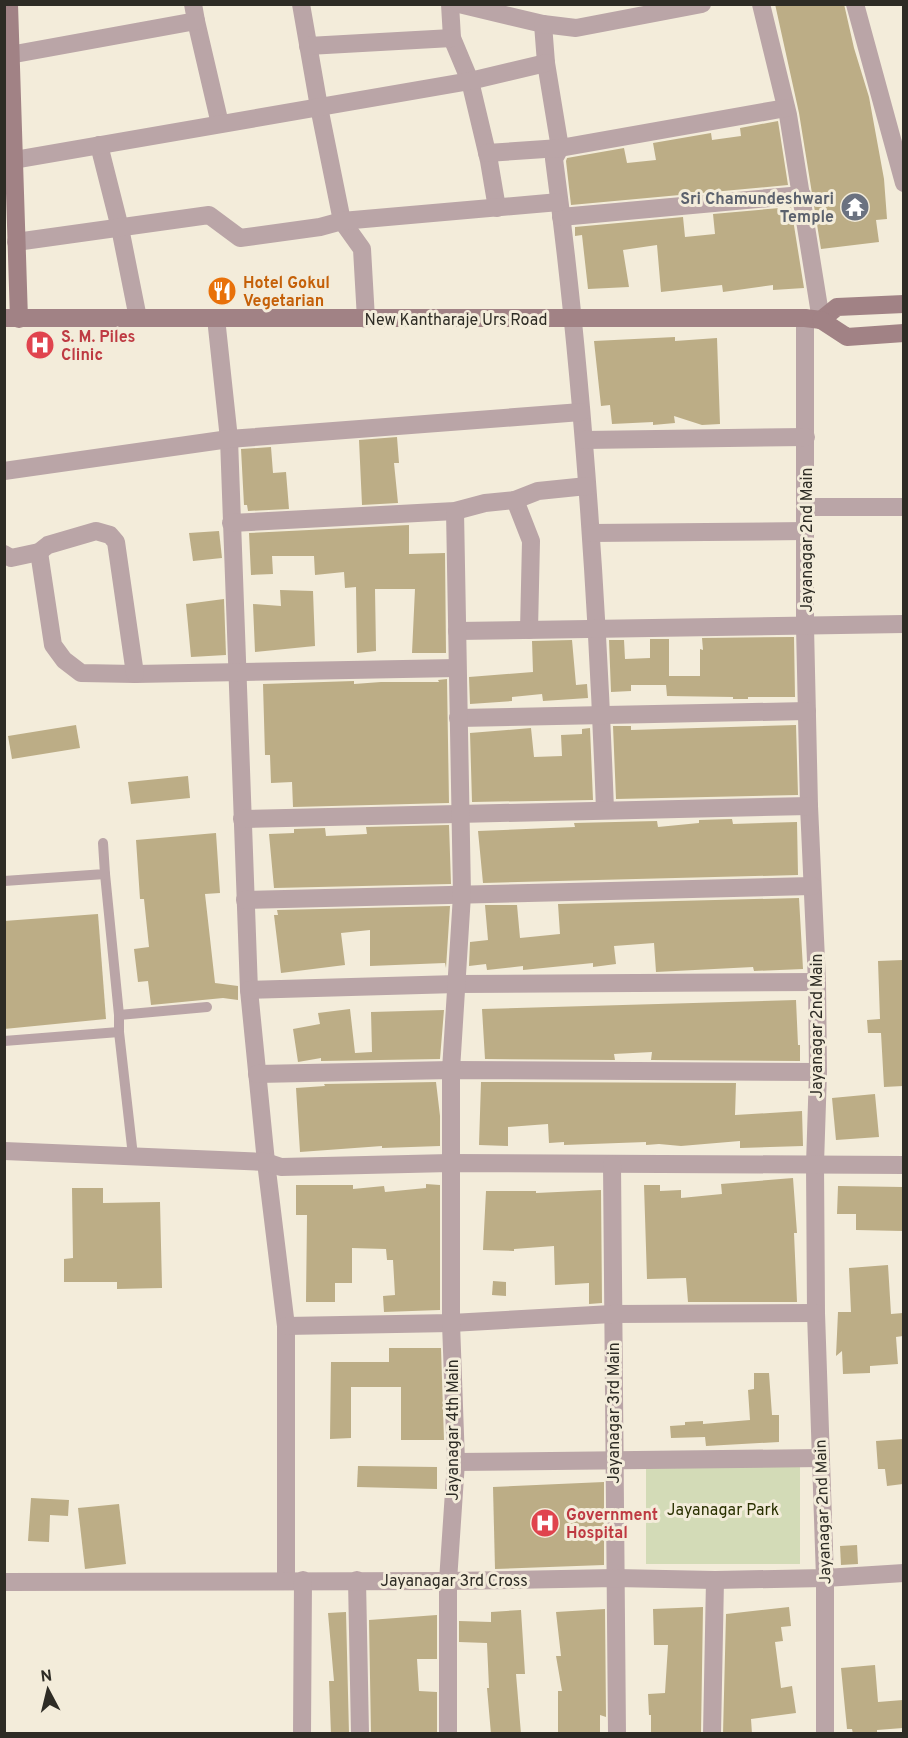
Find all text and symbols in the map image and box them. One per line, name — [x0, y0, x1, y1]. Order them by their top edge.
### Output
place label: Sri Chamundeshwari Temple — [680, 190, 834, 228]
temple icon: Sri Chamundeshwari Temple — [839, 191, 871, 223]
place label: Hotel Gokul Vegetarian — [243, 274, 330, 312]
restaurant icon: Hotel Gokul Vegetarian — [206, 275, 238, 307]
street label: New Kantharaje Urs Road — [365, 311, 547, 331]
place label: S. M. Piles Clinic — [61, 328, 135, 366]
hospital icon: S. M. Piles Clinic — [24, 329, 56, 361]
street label: Jayanagar 2nd Main — [798, 467, 818, 613]
street label: Jayanagar 2nd Main — [808, 953, 828, 1099]
street label: Jayanagar 3rd Main — [605, 1342, 625, 1484]
street label: Jayanagar 4th Main — [444, 1359, 464, 1501]
street label: Jayanagar 2nd Main — [811, 1439, 837, 1585]
park label: Jayanagar Park — [667, 1501, 779, 1521]
place label: Government Hospital — [566, 1506, 658, 1544]
hospital icon: Government Hospital — [529, 1507, 561, 1539]
street label: Jayanagar 3rd Cross — [380, 1572, 528, 1592]
north arrow — [18, 1660, 78, 1720]
text: N — [39, 1666, 53, 1688]

